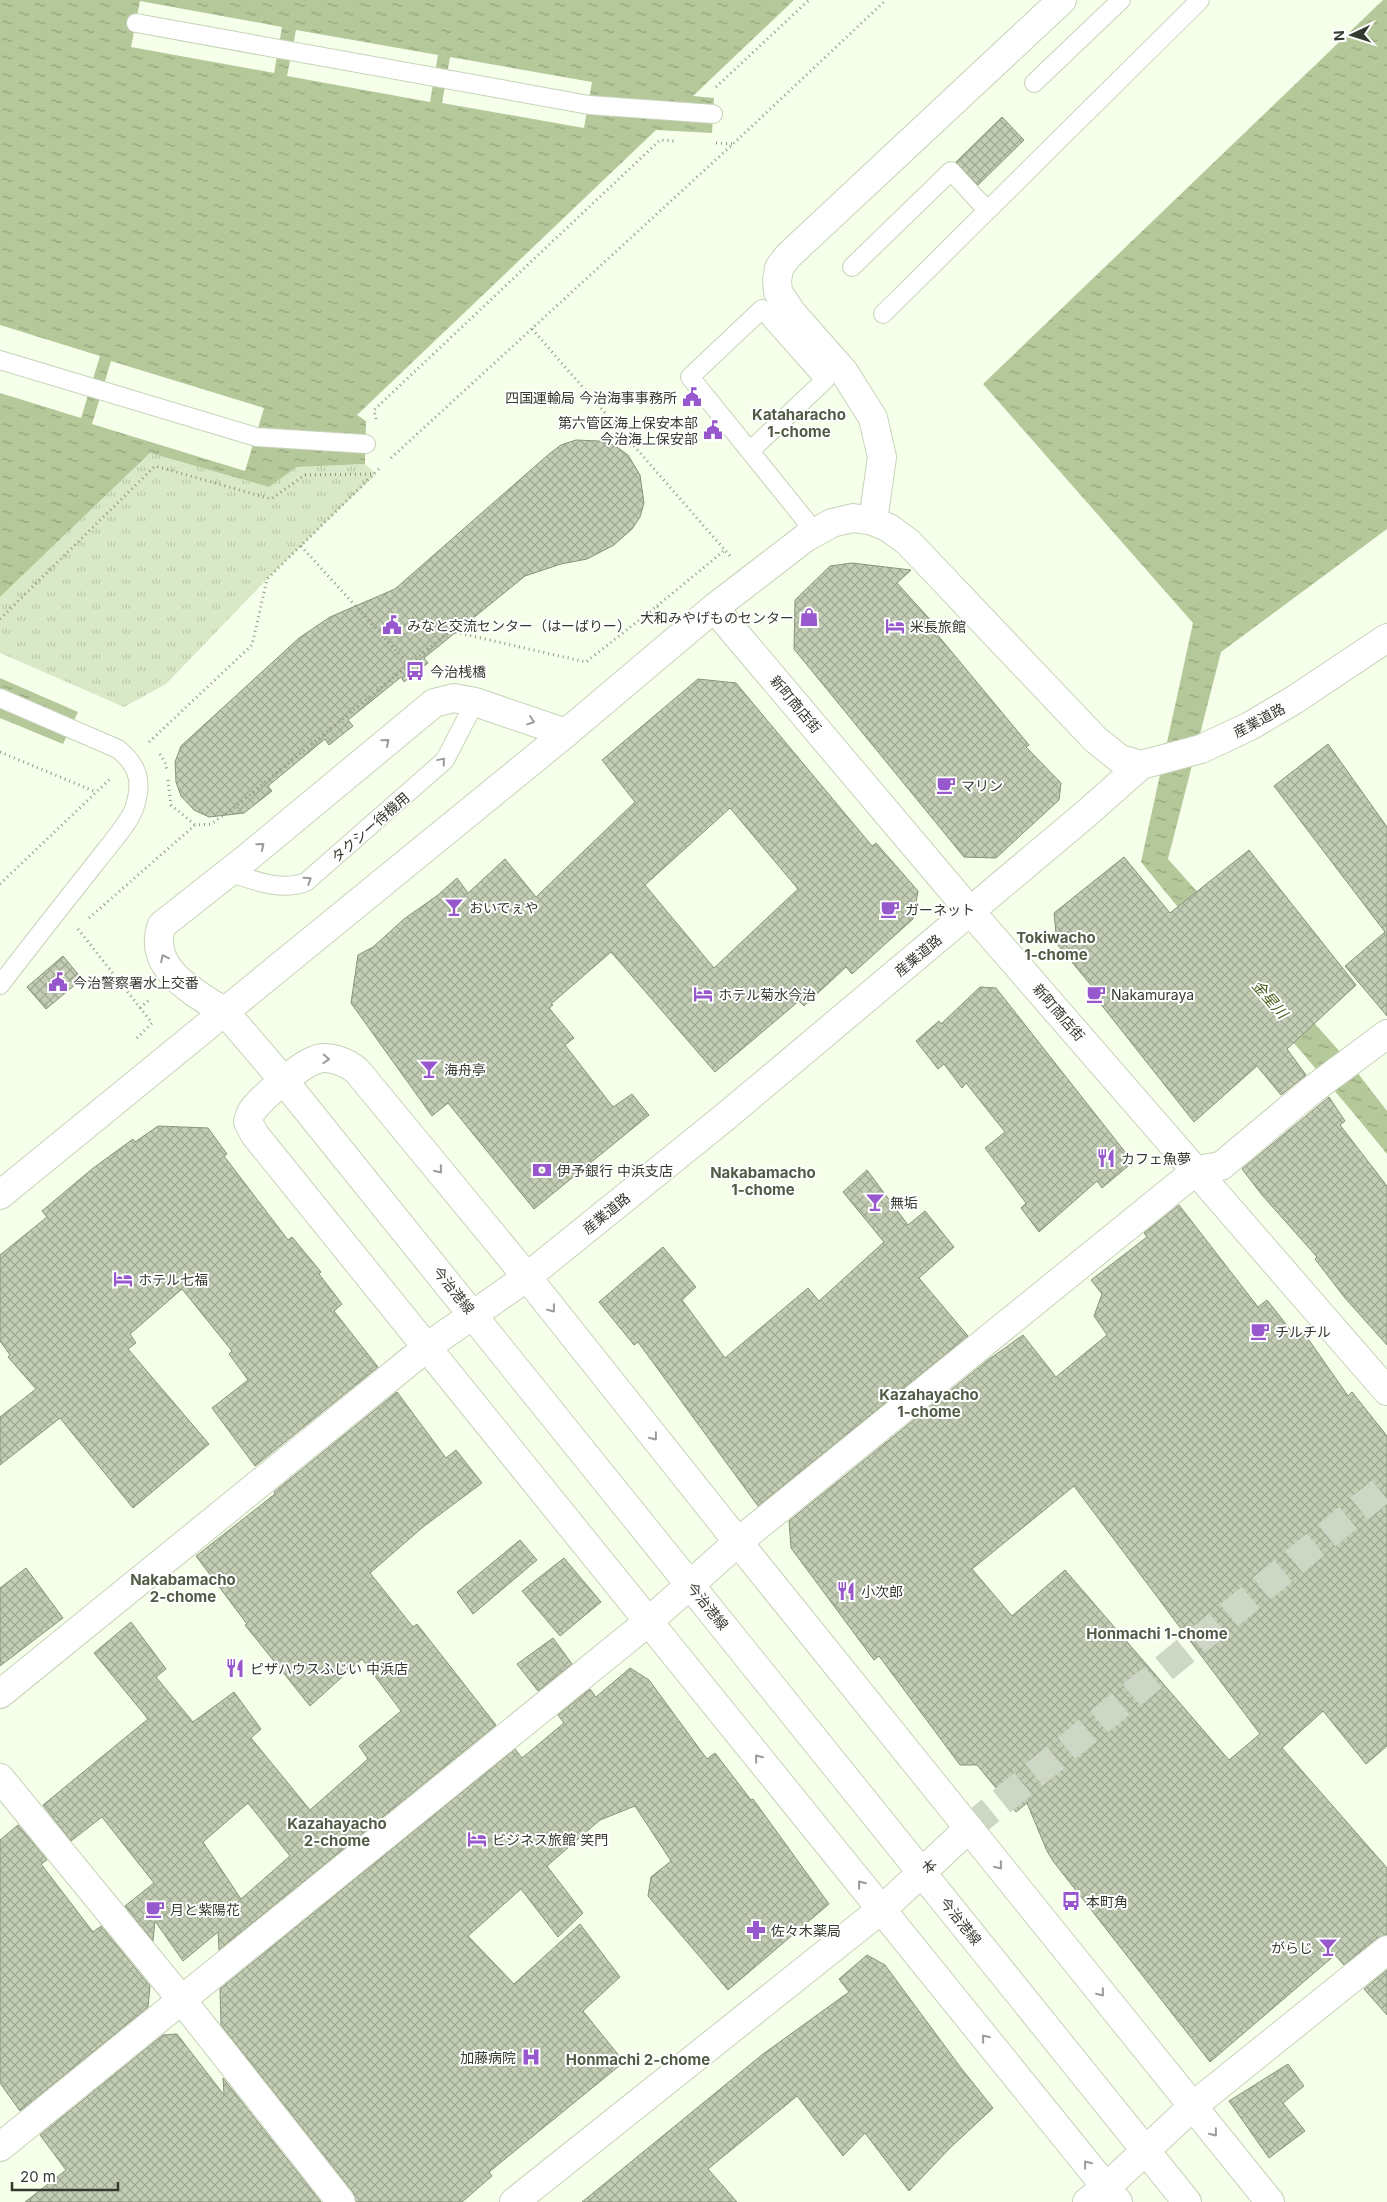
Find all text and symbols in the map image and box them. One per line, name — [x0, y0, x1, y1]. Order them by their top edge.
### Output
north arrow — [1327, 10, 1377, 60]
text: N — [1330, 30, 1347, 42]
public building icon: 四国運輸局 今治海事事務所 — [681, 386, 703, 408]
place label: 四国運輸局 今治海事事務所 — [505, 389, 677, 406]
district label: Kataharacho 1-chome — [752, 405, 846, 441]
place label: 第六管区海上保安本部 今治海上保安部 — [558, 414, 698, 447]
public building icon: 第六管区海上保安本部 今治海上保安部 — [702, 419, 724, 441]
shop icon: 大和みやげものセンター — [798, 606, 820, 628]
place label: 大和みやげものセンター — [640, 609, 794, 626]
public building icon: みなと交流センター（はーばりー） — [381, 614, 403, 636]
hotel icon: 米長旅館 — [884, 615, 906, 637]
place label: みなと交流センター（はーばりー） — [407, 617, 631, 634]
place label: 米長旅館 — [910, 618, 966, 635]
bus stop icon: 今治桟橋 — [404, 660, 426, 682]
place label: 今治桟橋 — [430, 663, 486, 680]
street label: 新町商店街 — [767, 672, 825, 736]
street label: 産業道路 — [1230, 699, 1288, 741]
one-way arrow — [526, 715, 534, 725]
one-way arrow — [381, 739, 390, 748]
one-way arrow — [437, 757, 446, 766]
cafe icon: マリン — [935, 774, 957, 796]
place label: マリン — [961, 777, 1003, 794]
street label: タクシー待機用 — [327, 788, 413, 866]
one-way arrow — [256, 843, 265, 852]
one-way arrow — [302, 876, 311, 886]
bar icon: おいでぇや — [443, 896, 465, 918]
cafe icon: ガーネット — [879, 898, 901, 920]
place label: おいでぇや — [469, 899, 539, 916]
place label: ガーネット — [905, 901, 975, 918]
district label: Tokiwacho 1-chome — [1016, 928, 1096, 964]
street label: 産業道路 — [891, 930, 945, 980]
one-way arrow — [159, 954, 170, 963]
public building icon: 今治警察署水上交番 — [47, 971, 69, 993]
place label: 今治警察署水上交番 — [73, 974, 199, 991]
water label: 金星川 — [1248, 976, 1293, 1024]
street label: 新町商店街 — [1030, 980, 1088, 1044]
hotel icon: ホテル菊水今治 — [692, 983, 714, 1005]
cafe icon: Nakamuraya — [1085, 983, 1107, 1005]
place label: ホテル菊水今治 — [718, 986, 816, 1003]
place label: Nakamuraya — [1111, 986, 1194, 1003]
one-way arrow — [323, 1054, 331, 1065]
bar icon: 海舟亭 — [418, 1058, 440, 1080]
place label: 海舟亭 — [444, 1061, 486, 1078]
restaurant icon: カフェ魚夢 — [1095, 1147, 1117, 1169]
place label: カフェ魚夢 — [1121, 1150, 1191, 1167]
bank icon: 伊予銀行 中浜支店 — [531, 1159, 553, 1181]
place label: 伊予銀行 中浜支店 — [557, 1162, 673, 1179]
district label: Nakabamacho 1-chome — [710, 1163, 816, 1199]
one-way arrow — [433, 1164, 441, 1173]
street label: 産業道路 — [579, 1189, 633, 1237]
bar icon: 無垢 — [864, 1191, 886, 1213]
place label: 無垢 — [890, 1194, 918, 1211]
street label: 今治港線 — [430, 1263, 478, 1317]
hotel icon: ホテル七福 — [112, 1268, 134, 1290]
place label: ホテル七福 — [138, 1271, 208, 1288]
one-way arrow — [547, 1304, 556, 1313]
cafe icon: チルチル — [1249, 1320, 1271, 1342]
place label: チルチル — [1275, 1323, 1331, 1340]
district label: Kazahayacho 1-chome — [879, 1385, 979, 1421]
one-way arrow — [648, 1431, 657, 1440]
district label: Nakabamacho 2-chome — [130, 1570, 236, 1606]
street label: 今治港線 — [684, 1579, 732, 1633]
restaurant icon: 小次郎 — [835, 1580, 857, 1602]
place label: 小次郎 — [861, 1583, 903, 1600]
district label: Honmachi 1-chome — [1086, 1624, 1228, 1643]
restaurant icon: ピザハウスふじい 中浜店 — [224, 1657, 246, 1679]
place label: ピザハウスふじい 中浜店 — [250, 1660, 408, 1677]
one-way arrow — [756, 1755, 764, 1764]
district label: Kazahayacho 2-chome — [287, 1814, 387, 1850]
hotel icon: ビジネス旅館 笑門 — [466, 1828, 488, 1850]
place label: ビジネス旅館 笑門 — [492, 1831, 608, 1848]
street label: 本 — [918, 1855, 940, 1877]
one-way arrow — [994, 1861, 1003, 1870]
one-way arrow — [858, 1881, 866, 1890]
bus stop icon: 本町角 — [1060, 1890, 1082, 1912]
place label: 本町角 — [1086, 1893, 1128, 1910]
street label: 今治港線 — [937, 1894, 985, 1948]
cafe icon: 月と紫陽花 — [144, 1898, 166, 1920]
place label: 月と紫陽花 — [170, 1901, 240, 1918]
pharmacy icon: 佐々木薬局 — [745, 1919, 767, 1941]
place label: 佐々木薬局 — [771, 1922, 841, 1939]
bar icon: がらじ — [1317, 1936, 1339, 1958]
place label: がらじ — [1271, 1939, 1313, 1956]
one-way arrow — [1096, 1987, 1104, 1996]
one-way arrow — [982, 2035, 990, 2044]
hospital icon: 加藤病院 — [520, 2046, 542, 2068]
place label: 加藤病院 — [460, 2049, 516, 2066]
district label: Honmachi 2-chome — [566, 2050, 710, 2069]
one-way arrow — [1209, 2127, 1217, 2136]
scale bar — [12, 2160, 119, 2192]
one-way arrow — [1084, 2161, 1092, 2170]
text: 20 m — [20, 2167, 56, 2186]

